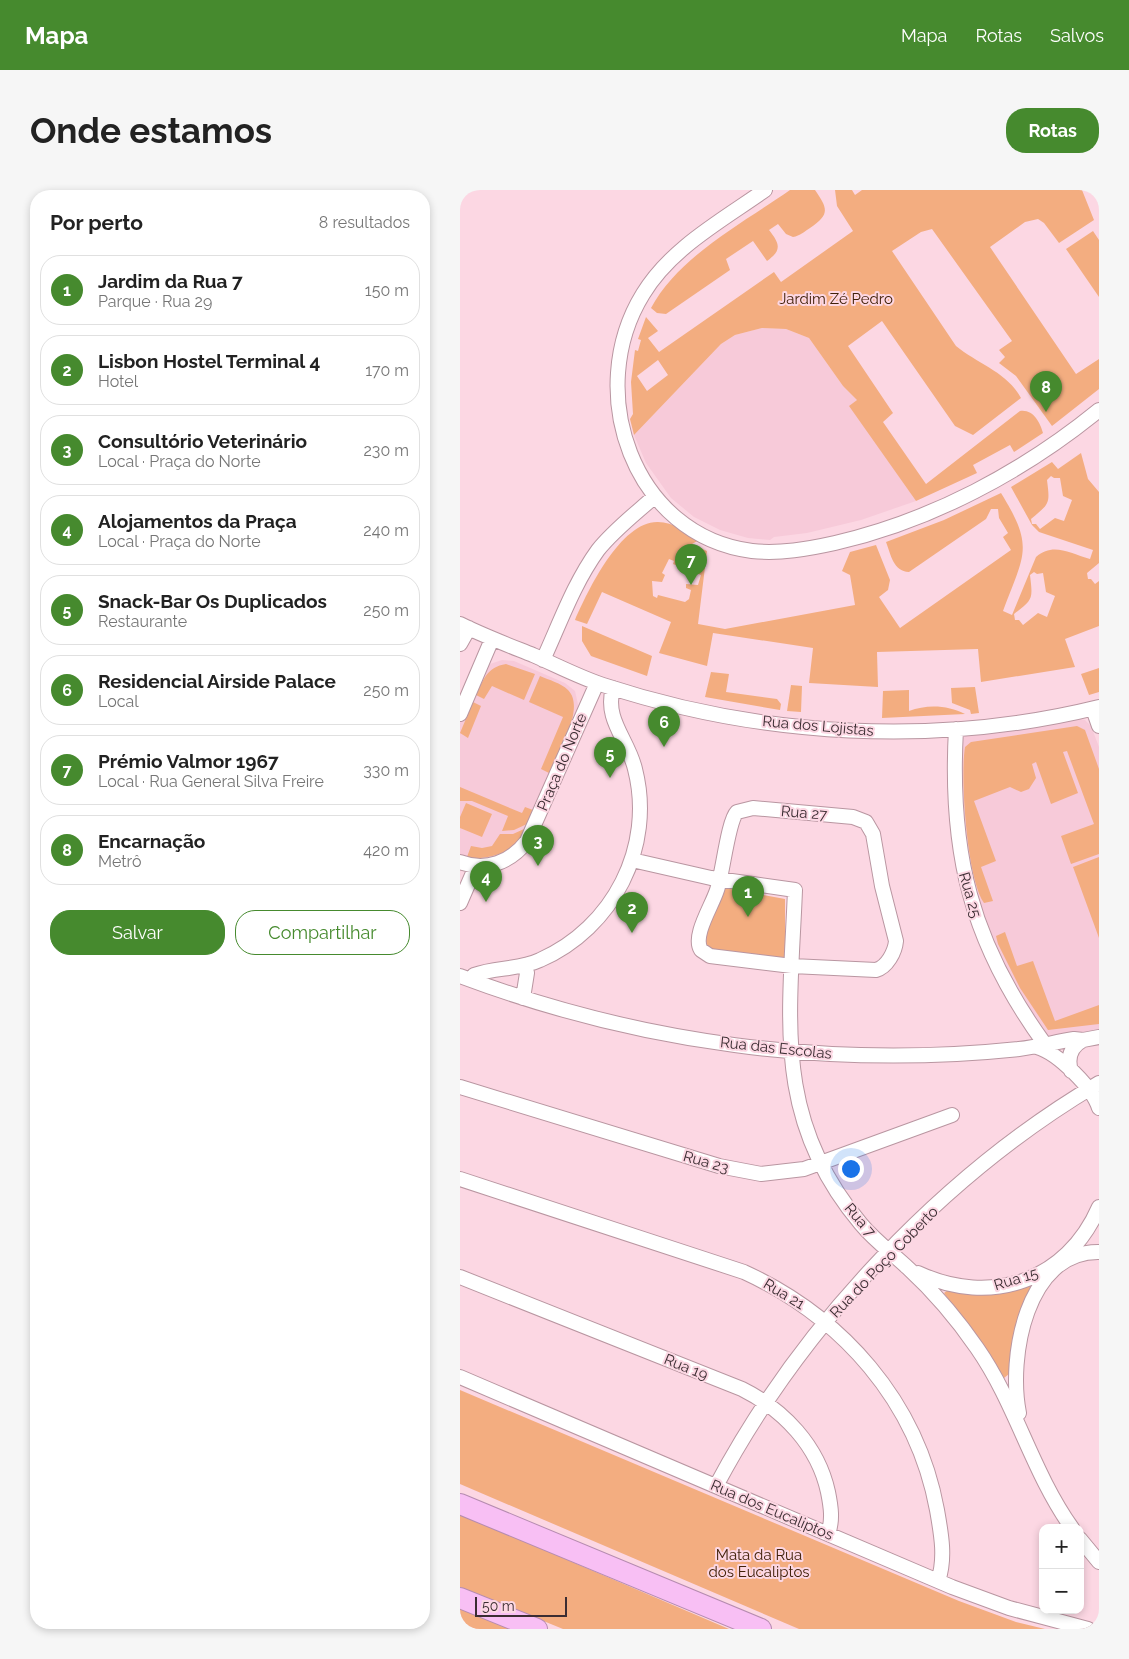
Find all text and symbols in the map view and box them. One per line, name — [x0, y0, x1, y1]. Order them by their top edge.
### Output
text: Mapa — [25, 21, 88, 50]
text: Mapa — [901, 25, 947, 46]
text: Rotas — [975, 25, 1022, 46]
text: Salvos — [1050, 25, 1104, 46]
button: Rotas — [1006, 108, 1099, 153]
text: Onde estamos — [30, 110, 272, 151]
text: Por perto — [50, 210, 143, 235]
text: 8 resultados — [319, 213, 410, 232]
text: Jardim da Rua 7 — [98, 270, 243, 292]
text: 1 — [63, 281, 71, 300]
text: 150 m — [365, 281, 409, 300]
park label: Jardim Zé Pedro — [779, 290, 893, 308]
text: Parque · Rua 29 — [98, 292, 212, 311]
text: Lisbon Hostel Terminal 4 — [98, 350, 320, 372]
text: 2 — [62, 361, 72, 380]
text: 170 m — [365, 361, 409, 380]
pin: 8 — [1030, 371, 1062, 412]
text: Hotel — [98, 372, 138, 391]
text: Consultório Veterinário — [98, 430, 307, 452]
text: 3 — [63, 441, 71, 460]
text: 230 m — [364, 441, 409, 460]
text: Local · Praça do Norte — [98, 452, 261, 471]
text: Alojamentos da Praça — [98, 510, 297, 532]
text: 4 — [62, 521, 72, 540]
text: 240 m — [363, 521, 409, 540]
text: Local · Praça do Norte — [98, 532, 261, 551]
pin: 7 — [675, 544, 707, 585]
text: Snack-Bar Os Duplicados — [98, 590, 327, 612]
text: 5 — [63, 601, 71, 620]
text: 250 m — [363, 601, 409, 620]
text: Restaurante — [98, 612, 187, 631]
text: Residencial Airside Palace — [98, 670, 336, 692]
text: 6 — [62, 681, 72, 700]
text: 250 m — [363, 681, 409, 700]
text: Local — [98, 692, 139, 711]
pin: 6 — [648, 706, 680, 747]
street label: Praça do Norte — [533, 710, 591, 814]
street label: Rua dos Lojistas — [762, 712, 874, 740]
pin: 5 — [594, 737, 626, 778]
text: Prémio Valmor 1967 — [98, 750, 279, 772]
text: 7 — [63, 761, 71, 780]
text: 330 m — [363, 761, 409, 780]
text: Local · Rua General Silva Freire — [98, 772, 324, 791]
street label: Rua 27 — [780, 802, 828, 824]
pin: 3 — [522, 825, 554, 866]
text: Encarnação — [98, 830, 205, 852]
text: 8 — [62, 841, 72, 860]
text: 420 m — [363, 841, 409, 860]
text: Metrô — [98, 852, 141, 871]
pin: 4 — [470, 861, 502, 902]
street label: Rua 25 — [955, 870, 985, 920]
pin: 1 — [732, 876, 764, 917]
pin: 2 — [616, 892, 648, 933]
button: Salvar — [50, 910, 225, 955]
button: Compartilhar — [235, 910, 410, 955]
street label: Rua das Escolas — [719, 1033, 833, 1063]
street label: Rua 23 — [681, 1147, 731, 1177]
your location — [838, 1156, 864, 1182]
street label: Rua 7 — [841, 1199, 879, 1241]
street label: Rua do Poço Coberto — [826, 1202, 942, 1322]
street label: Rua 15 — [992, 1264, 1040, 1294]
street label: Rua 21 — [760, 1275, 808, 1314]
street label: Rua 19 — [661, 1350, 711, 1384]
street label: Rua dos Eucaliptos — [708, 1476, 836, 1544]
map controls — [1039, 1524, 1084, 1614]
button: + — [1039, 1524, 1084, 1569]
park label: Mata da Rua dos Eucaliptos — [708, 1546, 810, 1581]
button: − — [1039, 1569, 1084, 1614]
scale bar — [475, 1594, 568, 1617]
text: 50 m — [482, 1598, 515, 1614]

